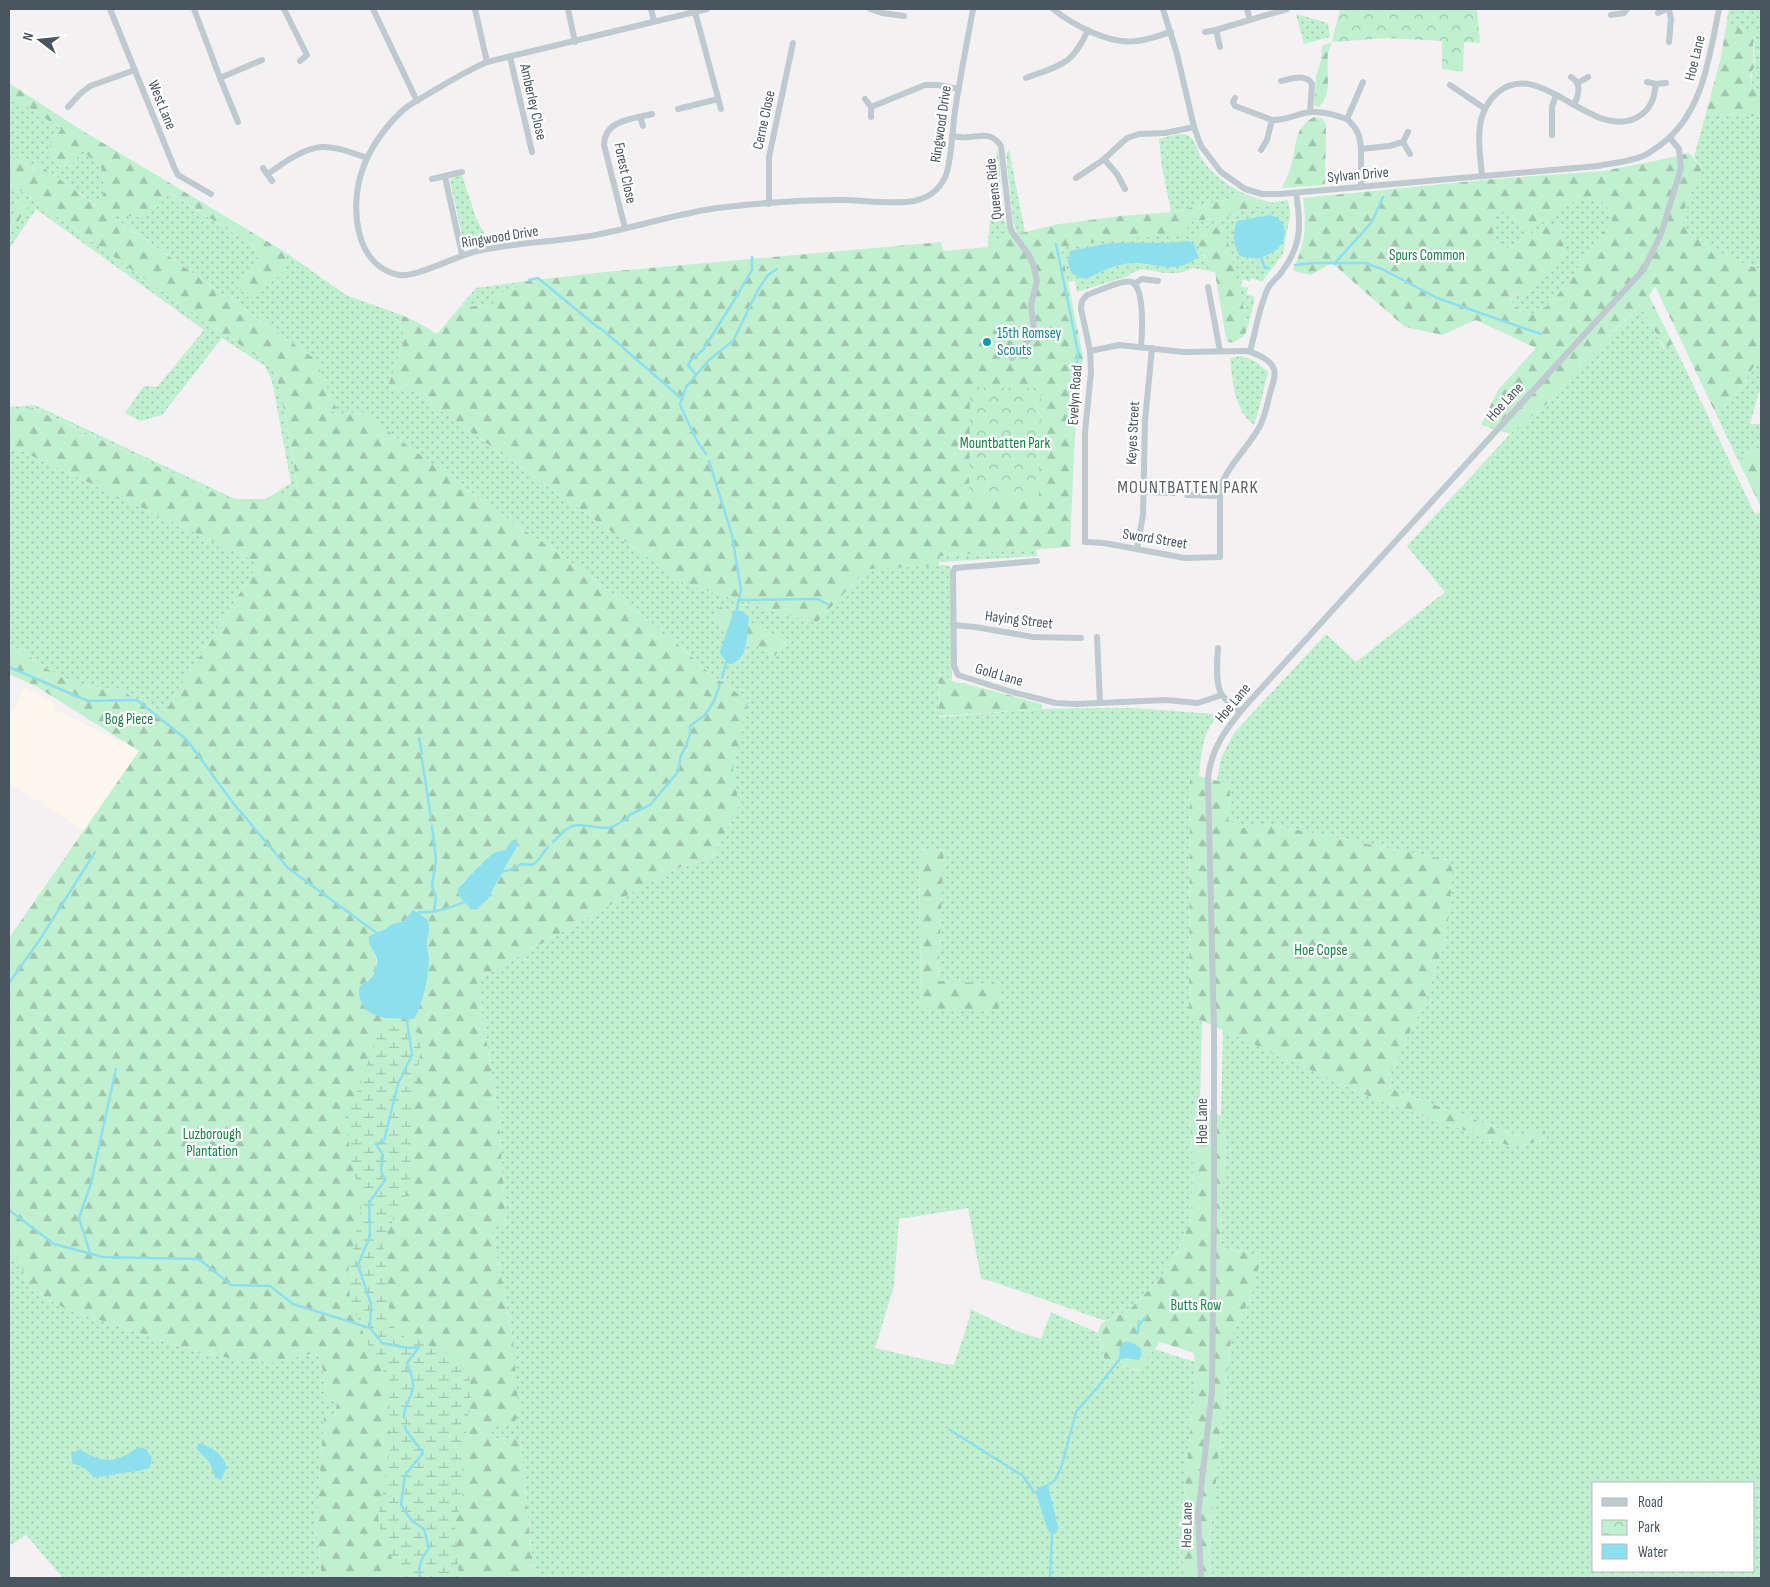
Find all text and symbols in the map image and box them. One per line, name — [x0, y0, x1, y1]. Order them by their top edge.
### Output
north arrow — [15, 15, 65, 65]
text: N — [19, 31, 37, 42]
street label: Hoe Lane — [1680, 33, 1710, 83]
street label: Amberley Close — [515, 61, 551, 142]
street label: West Lane — [144, 77, 180, 133]
street label: Ringwood Drive — [926, 84, 956, 164]
street label: Cerne Close — [748, 89, 780, 151]
street label: Forest Close — [609, 141, 641, 205]
street label: Queens Ride — [981, 157, 1007, 221]
street label: Sylvan Drive — [1327, 163, 1389, 187]
street label: Ringwood Drive — [460, 222, 540, 252]
park label: Spurs Common — [1389, 246, 1465, 265]
place label: 15th Romsey Scouts — [997, 324, 1062, 360]
marker: 15th Romsey Scouts — [981, 336, 993, 348]
street label: Evelyn Road — [1063, 364, 1087, 426]
street label: Hoe Lane — [1482, 379, 1528, 425]
street label: Keyes Street — [1122, 400, 1144, 465]
park label: Mountbatten Park — [960, 434, 1050, 453]
district label: MOUNTBATTEN PARK — [1117, 477, 1259, 498]
street label: Sword Street — [1121, 525, 1189, 554]
street label: Haying Street — [984, 606, 1054, 634]
street label: Gold Lane — [973, 659, 1025, 691]
street label: Hoe Lane — [1211, 679, 1255, 727]
park label: Bog Piece — [105, 710, 153, 729]
park label: Hoe Copse — [1294, 941, 1348, 960]
street label: Hoe Lane — [1193, 1098, 1212, 1144]
park label: Luzborough Plantation — [183, 1125, 241, 1161]
park label: Butts Row — [1170, 1296, 1222, 1315]
legend — [1592, 1482, 1755, 1572]
text: Road — [1638, 1493, 1663, 1512]
street label: Hoe Lane — [1177, 1502, 1197, 1548]
text: Park — [1638, 1518, 1660, 1537]
text: Water — [1638, 1543, 1669, 1562]

